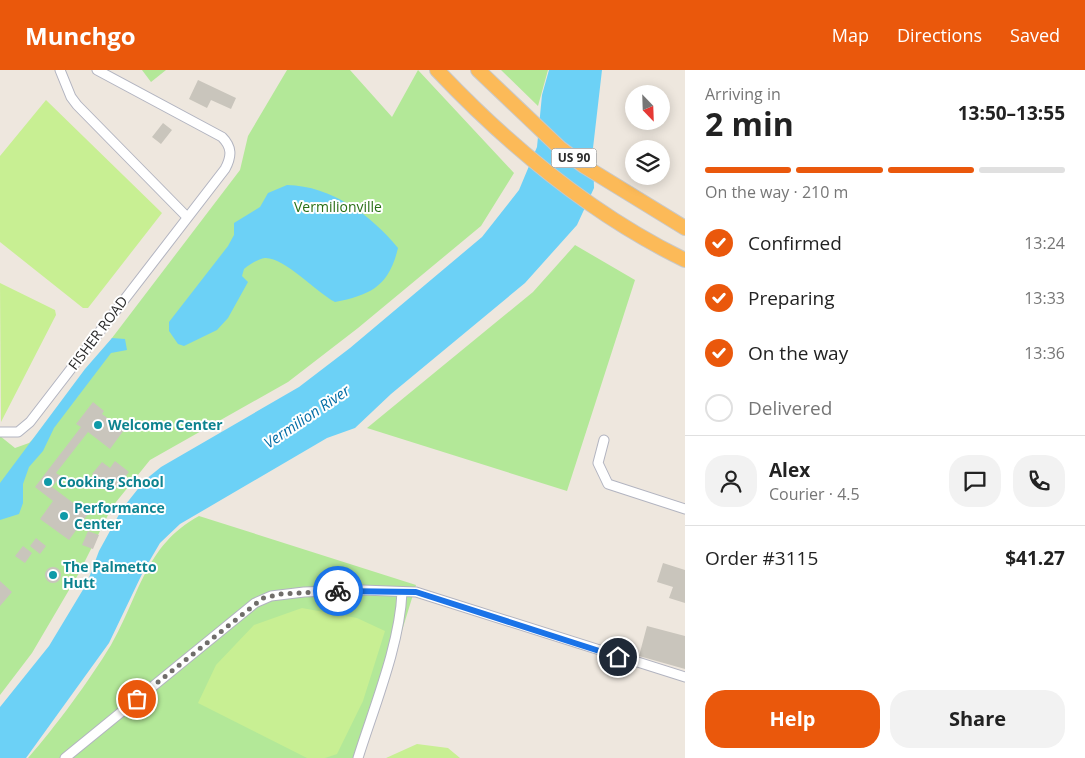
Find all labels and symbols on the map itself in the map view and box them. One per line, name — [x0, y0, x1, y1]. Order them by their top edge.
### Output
north arrow — [625, 85, 670, 130]
road number: US 90 — [552, 148, 596, 168]
park label: Vermilionville — [294, 197, 382, 216]
street label: FISHER ROAD — [64, 292, 132, 373]
water label: Vermilion River — [260, 379, 354, 452]
place label: Welcome Center — [108, 415, 223, 434]
marker: Welcome Center — [92, 419, 104, 431]
place label: Cooking School — [58, 472, 164, 491]
marker: Cooking School — [42, 476, 54, 488]
place label: Performance Center — [74, 498, 165, 533]
marker: Performance Center — [58, 510, 70, 522]
place label: The Palmetto Hutt — [63, 557, 157, 592]
courier — [313, 566, 363, 616]
marker: The Palmetto Hutt — [47, 569, 59, 581]
pin — [597, 636, 639, 678]
pin — [116, 678, 158, 720]

